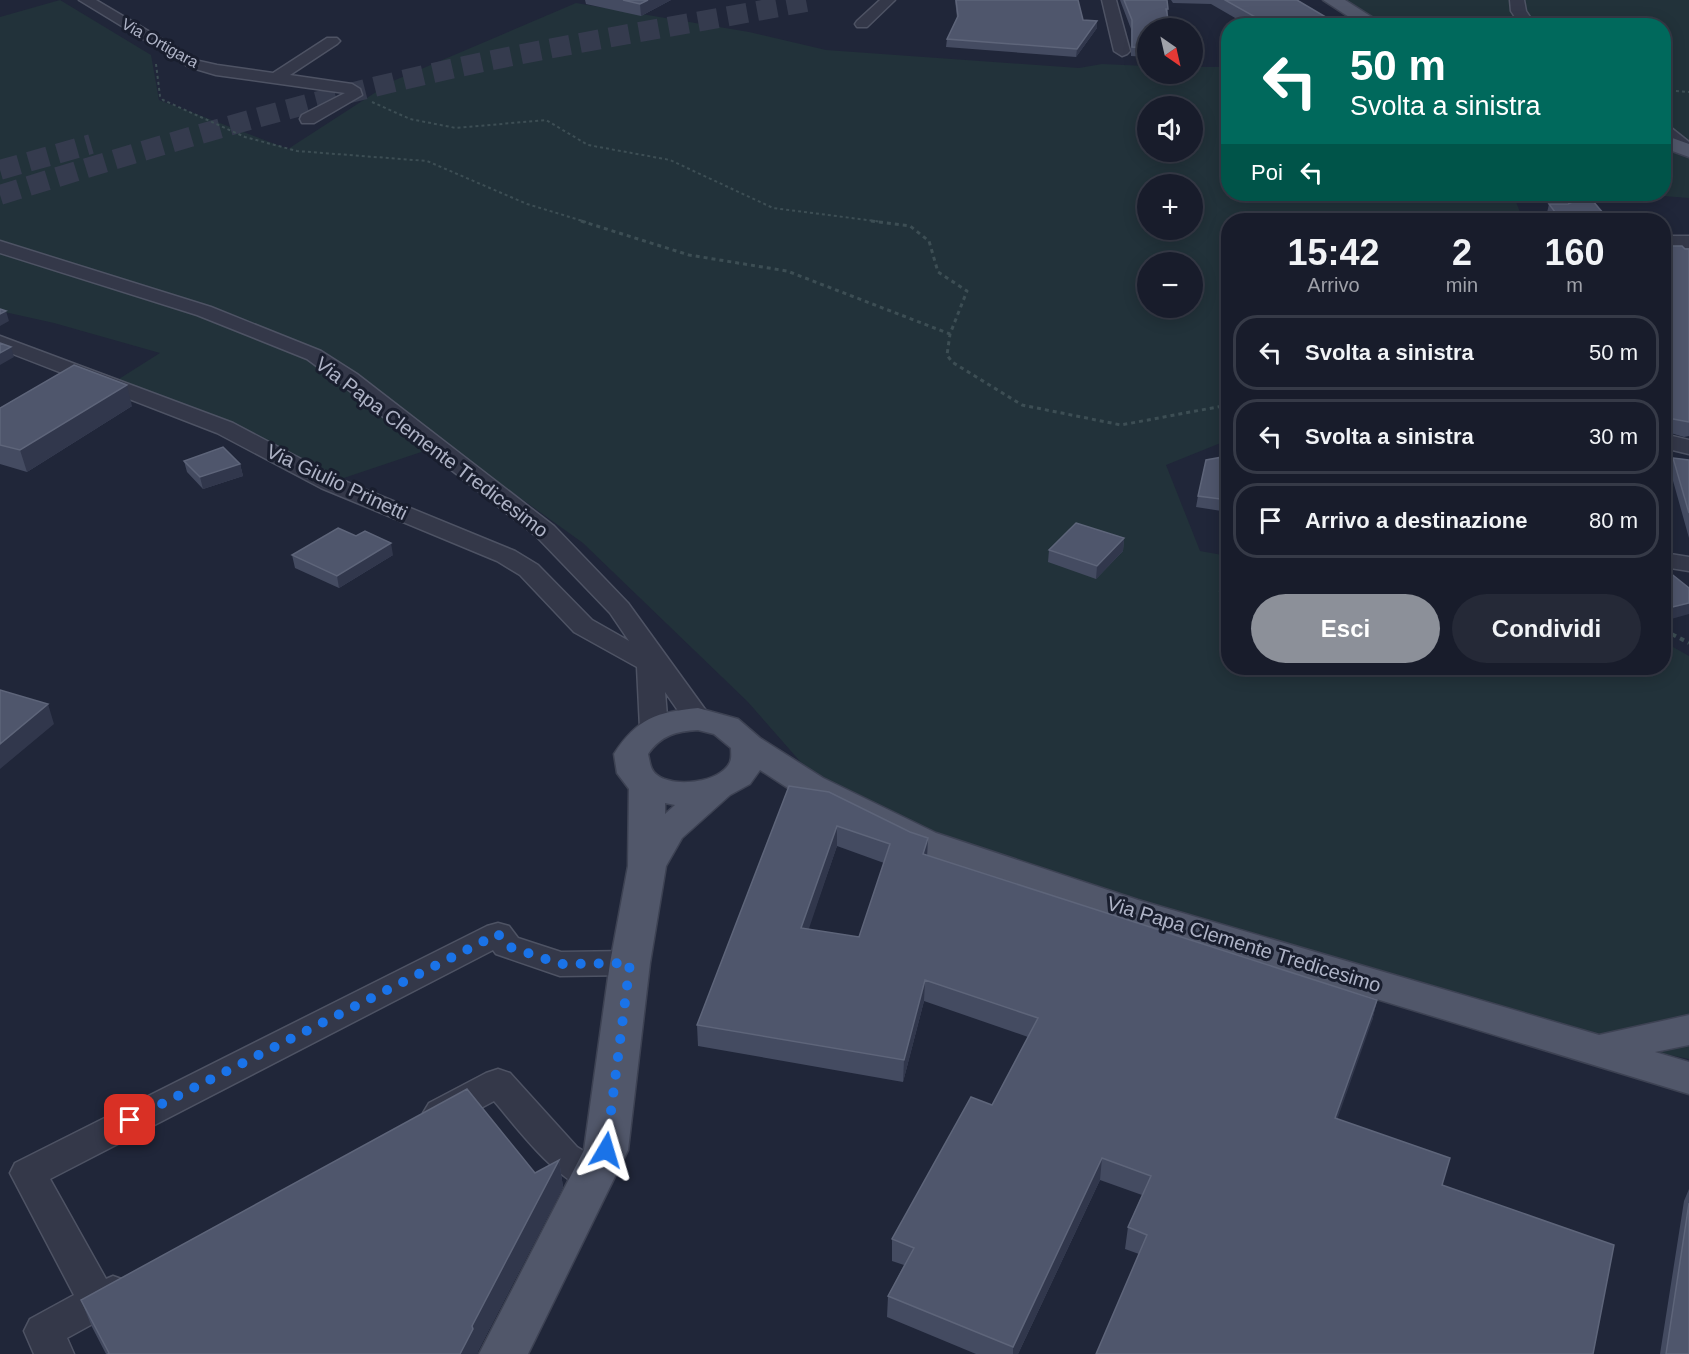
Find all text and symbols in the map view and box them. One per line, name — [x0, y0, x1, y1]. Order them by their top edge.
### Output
street label: Via Ortigara — [119, 15, 201, 71]
north arrow — [1137, 18, 1203, 84]
map controls — [1137, 18, 1203, 318]
icon: left — [1251, 42, 1329, 120]
text: 50 m — [1350, 42, 1446, 89]
text: Svolta a sinistra — [1350, 91, 1541, 121]
button: sound — [1137, 96, 1203, 162]
icon: left — [1295, 156, 1328, 189]
text: Poi — [1251, 160, 1283, 185]
button: + — [1137, 174, 1203, 240]
text: 15:42 — [1287, 232, 1379, 273]
text: 2 — [1452, 232, 1472, 273]
text: 160 — [1544, 232, 1605, 273]
button: − — [1137, 252, 1203, 318]
text: Arrivo — [1307, 274, 1360, 296]
text: min — [1446, 274, 1478, 296]
text: m — [1566, 274, 1583, 296]
icon: left — [1254, 336, 1287, 369]
text: Svolta a sinistra — [1305, 340, 1474, 365]
text: 50 m — [1589, 340, 1638, 365]
street label: Via Papa Clemente Tredicesimo — [311, 352, 553, 542]
icon: left — [1254, 420, 1287, 453]
text: Svolta a sinistra — [1305, 424, 1474, 449]
text: 30 m — [1589, 424, 1638, 449]
street label: Via Giulio Prinetti — [263, 440, 411, 524]
icon: arrive — [1254, 504, 1287, 537]
text: Arrivo a destinazione — [1305, 508, 1528, 533]
text: 80 m — [1589, 508, 1638, 533]
button: Esci — [1251, 594, 1440, 663]
button: Condividi — [1452, 594, 1641, 663]
street label: Via Papa Clemente Tredicesimo — [1104, 892, 1384, 996]
pin — [104, 1094, 155, 1145]
icon: arrive — [113, 1103, 146, 1136]
position arrow — [574, 1118, 638, 1182]

